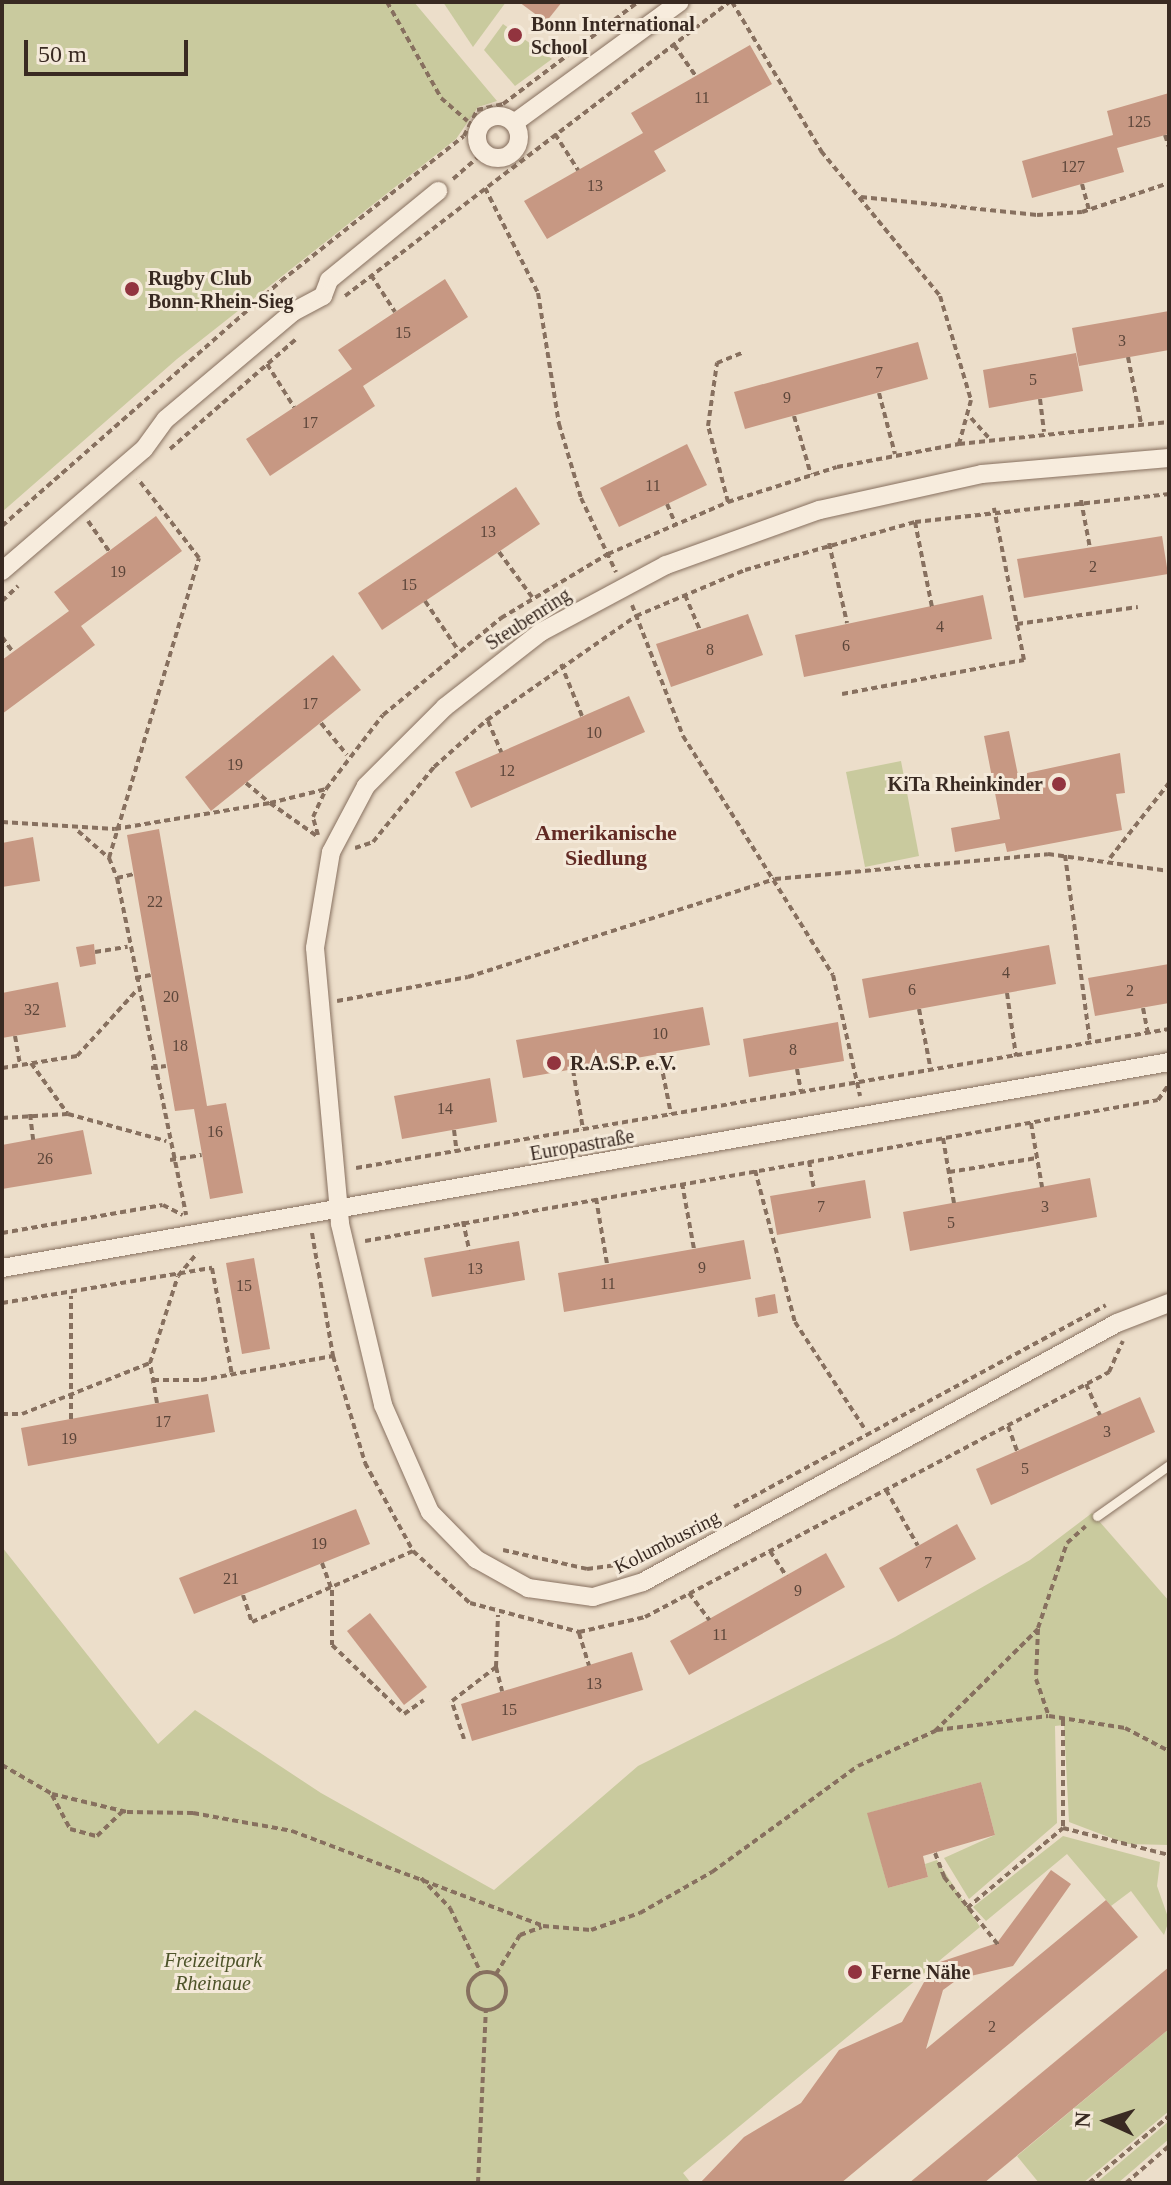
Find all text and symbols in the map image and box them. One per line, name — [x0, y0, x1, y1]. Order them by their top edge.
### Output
place label: Bonn International School — [531, 12, 695, 59]
scale bar — [28, 24, 192, 74]
marker: Bonn International School — [506, 26, 524, 44]
text: 50 m — [38, 41, 87, 67]
house number: 11 — [694, 88, 710, 108]
house number: 125 — [1127, 112, 1151, 132]
house number: 127 — [1061, 157, 1085, 177]
house number: 13 — [587, 176, 603, 196]
place label: Rugby Club Bonn-Rhein-Sieg — [148, 266, 294, 313]
marker: Rugby Club Bonn-Rhein-Sieg — [123, 280, 141, 298]
house number: 15 — [395, 323, 411, 343]
house number: 3 — [1118, 331, 1126, 351]
house number: 7 — [875, 363, 883, 383]
house number: 5 — [1029, 370, 1037, 390]
house number: 9 — [783, 388, 791, 408]
house number: 17 — [302, 413, 318, 433]
house number: 11 — [645, 476, 661, 496]
house number: 13 — [480, 522, 496, 542]
house number: 2 — [1089, 557, 1097, 577]
house number: 19 — [110, 562, 126, 582]
house number: 15 — [401, 575, 417, 595]
street label: Steubenring — [481, 583, 575, 655]
house number: 4 — [936, 617, 944, 637]
house number: 6 — [842, 636, 850, 656]
house number: 8 — [706, 640, 714, 660]
house number: 17 — [302, 694, 318, 714]
house number: 10 — [586, 723, 602, 743]
house number: 19 — [227, 755, 243, 775]
house number: 12 — [499, 761, 515, 781]
place label: KiTa Rheinkinder — [888, 772, 1043, 796]
marker: KiTa Rheinkinder — [1050, 775, 1068, 793]
district label: Amerikanische Siedlung — [535, 819, 677, 870]
house number: 22 — [147, 892, 163, 912]
house number: 4 — [1002, 963, 1010, 983]
house number: 6 — [908, 980, 916, 1000]
house number: 2 — [1126, 981, 1134, 1001]
house number: 20 — [163, 987, 179, 1007]
house number: 32 — [24, 1000, 40, 1020]
house number: 10 — [652, 1024, 668, 1044]
house number: 18 — [172, 1036, 188, 1056]
house number: 8 — [789, 1040, 797, 1060]
place label: R.A.S.P. e.V. — [570, 1051, 676, 1075]
marker: R.A.S.P. e.V. — [545, 1054, 563, 1072]
house number: 14 — [437, 1099, 453, 1119]
house number: 16 — [207, 1122, 223, 1142]
street label: Europastraße — [528, 1124, 636, 1166]
house number: 26 — [37, 1149, 53, 1169]
house number: 7 — [817, 1197, 825, 1217]
house number: 3 — [1041, 1197, 1049, 1217]
house number: 5 — [947, 1213, 955, 1233]
house number: 9 — [698, 1258, 706, 1278]
house number: 13 — [467, 1259, 483, 1279]
house number: 11 — [600, 1274, 616, 1294]
house number: 15 — [236, 1276, 252, 1296]
house number: 17 — [155, 1412, 171, 1432]
house number: 3 — [1103, 1422, 1111, 1442]
house number: 19 — [61, 1429, 77, 1449]
house number: 5 — [1021, 1459, 1029, 1479]
street label: Kolumbusring — [610, 1505, 724, 1579]
house number: 19 — [311, 1534, 327, 1554]
house number: 7 — [924, 1553, 932, 1573]
house number: 21 — [223, 1569, 239, 1589]
house number: 9 — [794, 1581, 802, 1601]
house number: 11 — [712, 1625, 728, 1645]
house number: 13 — [586, 1674, 602, 1694]
house number: 15 — [501, 1700, 517, 1720]
park label: Freizeitpark Rheinaue — [164, 1949, 262, 1996]
place label: Ferne Nähe — [871, 1960, 970, 1984]
marker: Ferne Nähe — [846, 1963, 864, 1981]
house number: 2 — [988, 2017, 996, 2037]
north arrow — [1067, 2081, 1147, 2161]
text: N — [1070, 2111, 1095, 2128]

